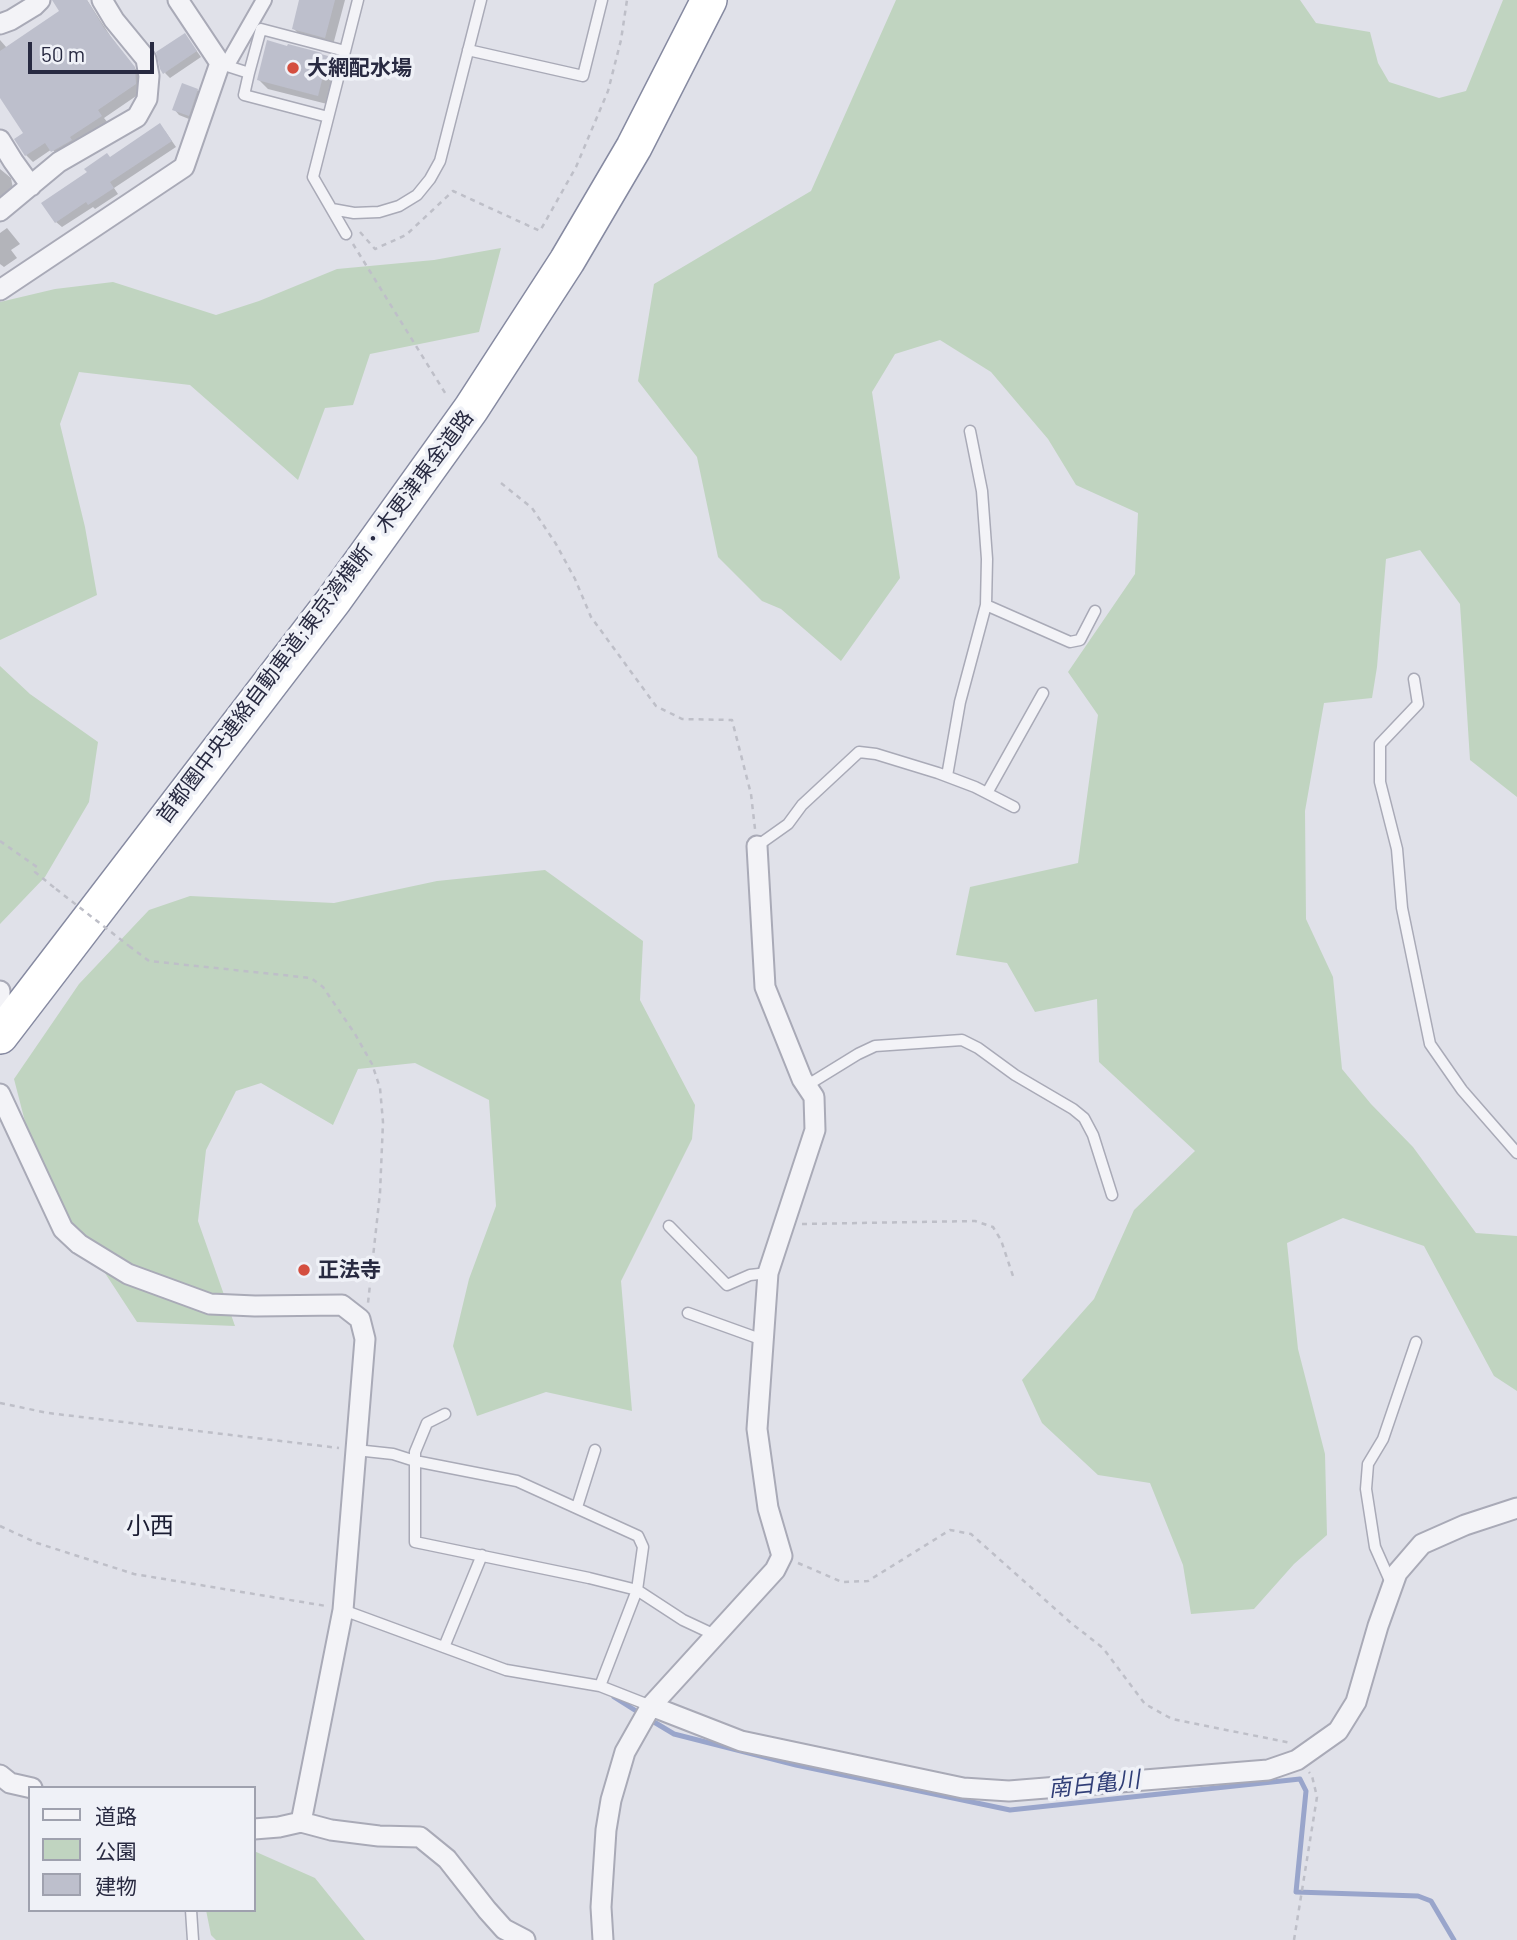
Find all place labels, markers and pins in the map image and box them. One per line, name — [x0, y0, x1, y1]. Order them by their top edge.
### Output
place label: 大網配水場 — [307, 55, 412, 81]
marker: 大網配水場 — [285, 60, 301, 76]
place label: 正法寺 — [318, 1257, 381, 1283]
marker: 正法寺 — [296, 1262, 312, 1278]

